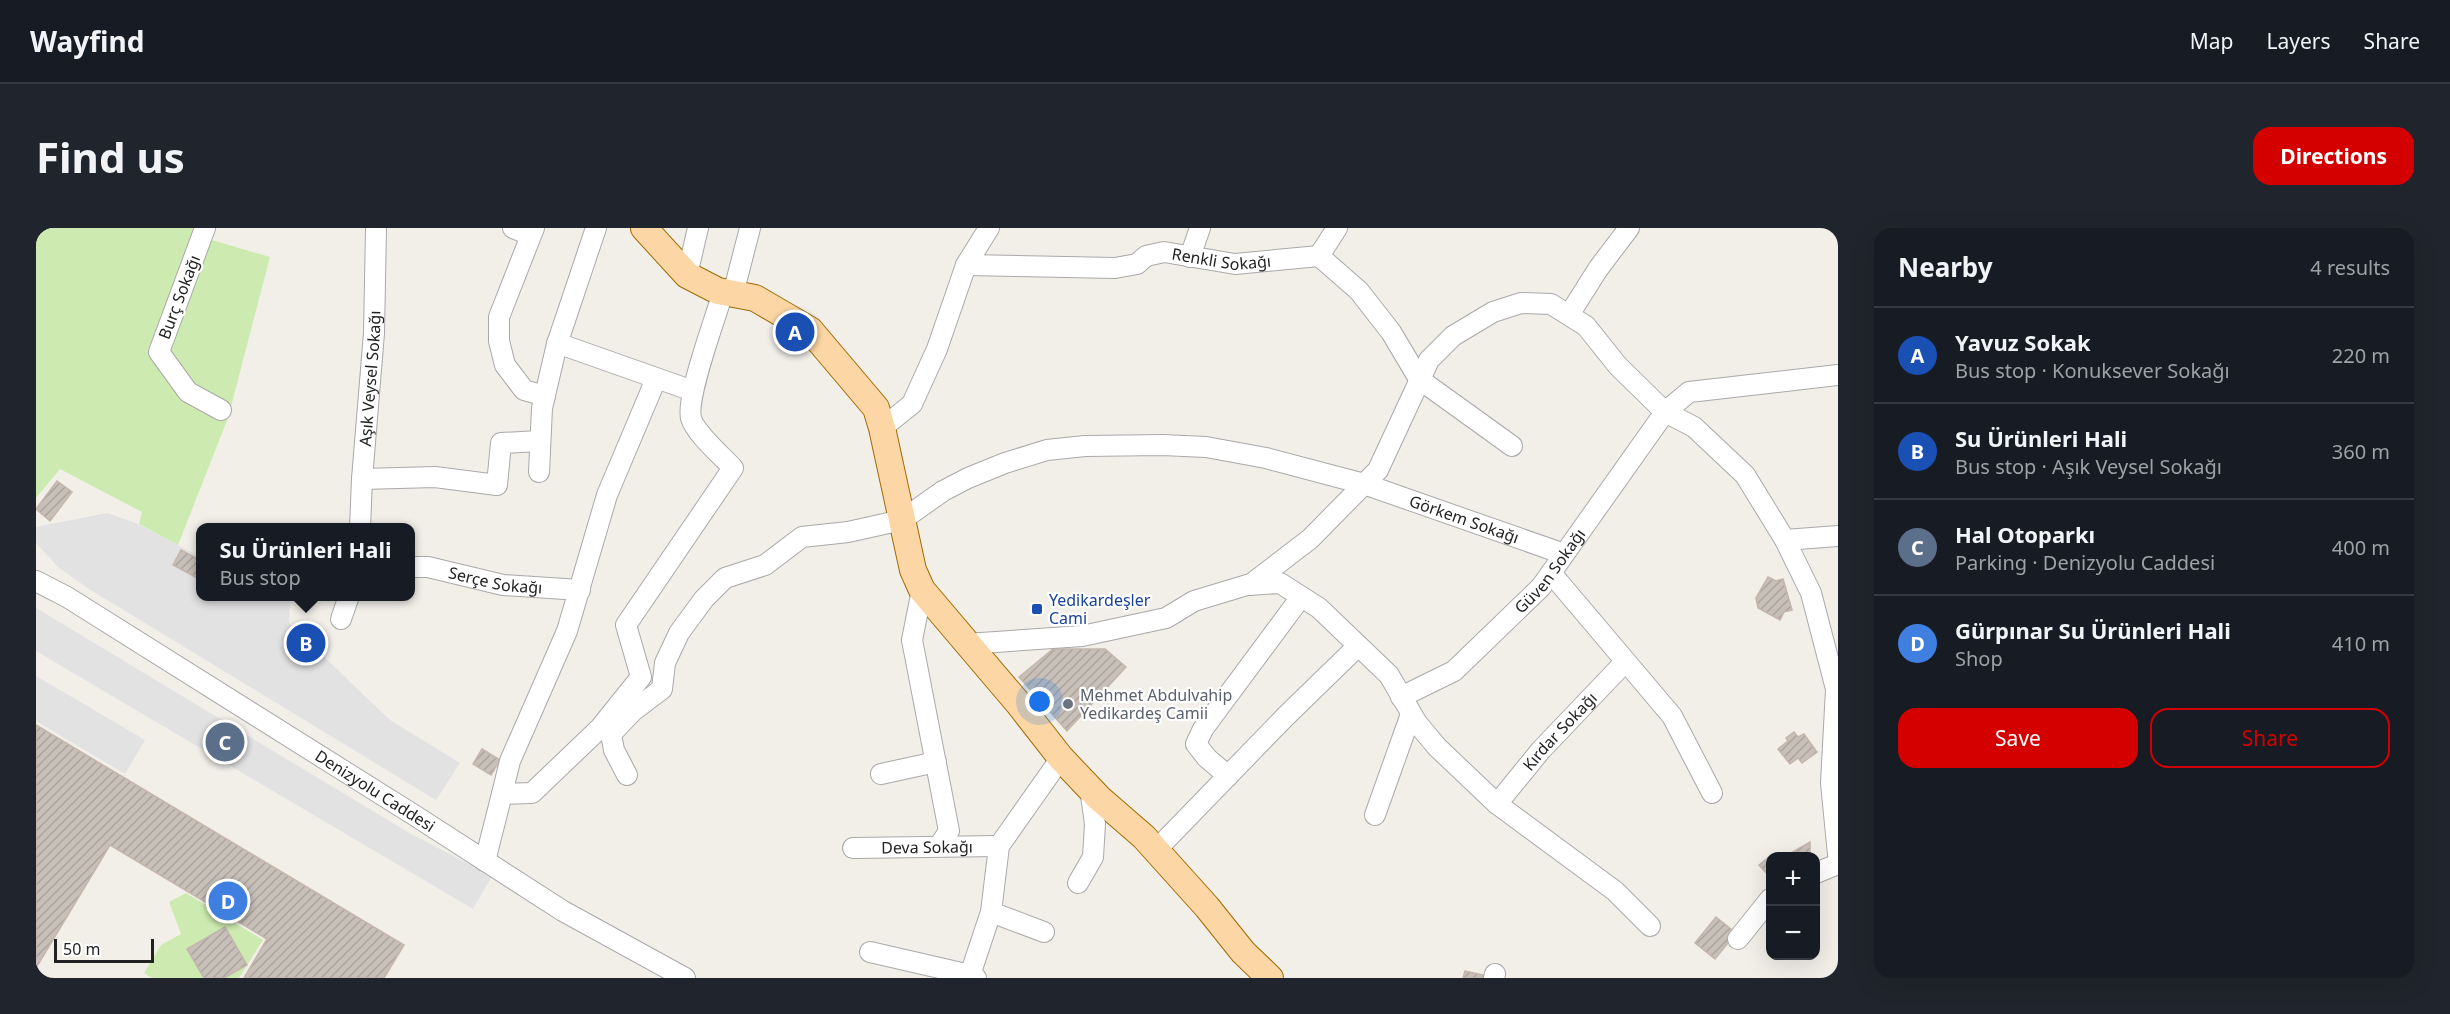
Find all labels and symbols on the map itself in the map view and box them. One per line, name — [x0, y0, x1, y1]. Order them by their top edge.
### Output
street label: Renkli Sokağı — [1170, 243, 1272, 276]
street label: Burç Sokağı — [153, 252, 205, 342]
street label: Aşık Veysel Sokağı — [354, 310, 385, 447]
pin: A — [776, 310, 814, 354]
street label: Görkem Sokağı — [1406, 490, 1522, 548]
street label: Güven Sokağı — [1509, 524, 1590, 618]
street label: Serçe Sokağı — [446, 561, 543, 599]
place label: Yedikardeşler Cami — [1049, 589, 1151, 629]
marker: Yedikardeşler Cami — [1030, 602, 1044, 616]
pin: B — [286, 620, 326, 666]
place label: Mehmet Abdulvahip Yedikardeş Camii — [1080, 684, 1232, 724]
your location — [1025, 687, 1054, 716]
street label: Kırdar Sokağı — [1518, 687, 1602, 775]
marker: Mehmet Abdulvahip Yedikardeş Camii — [1061, 697, 1075, 711]
pin: C — [206, 720, 244, 764]
street label: Denizyolu Caddesi — [311, 745, 440, 837]
street label: Deva Sokağı — [881, 835, 973, 859]
pin: D — [208, 878, 248, 924]
scale bar — [54, 936, 154, 964]

